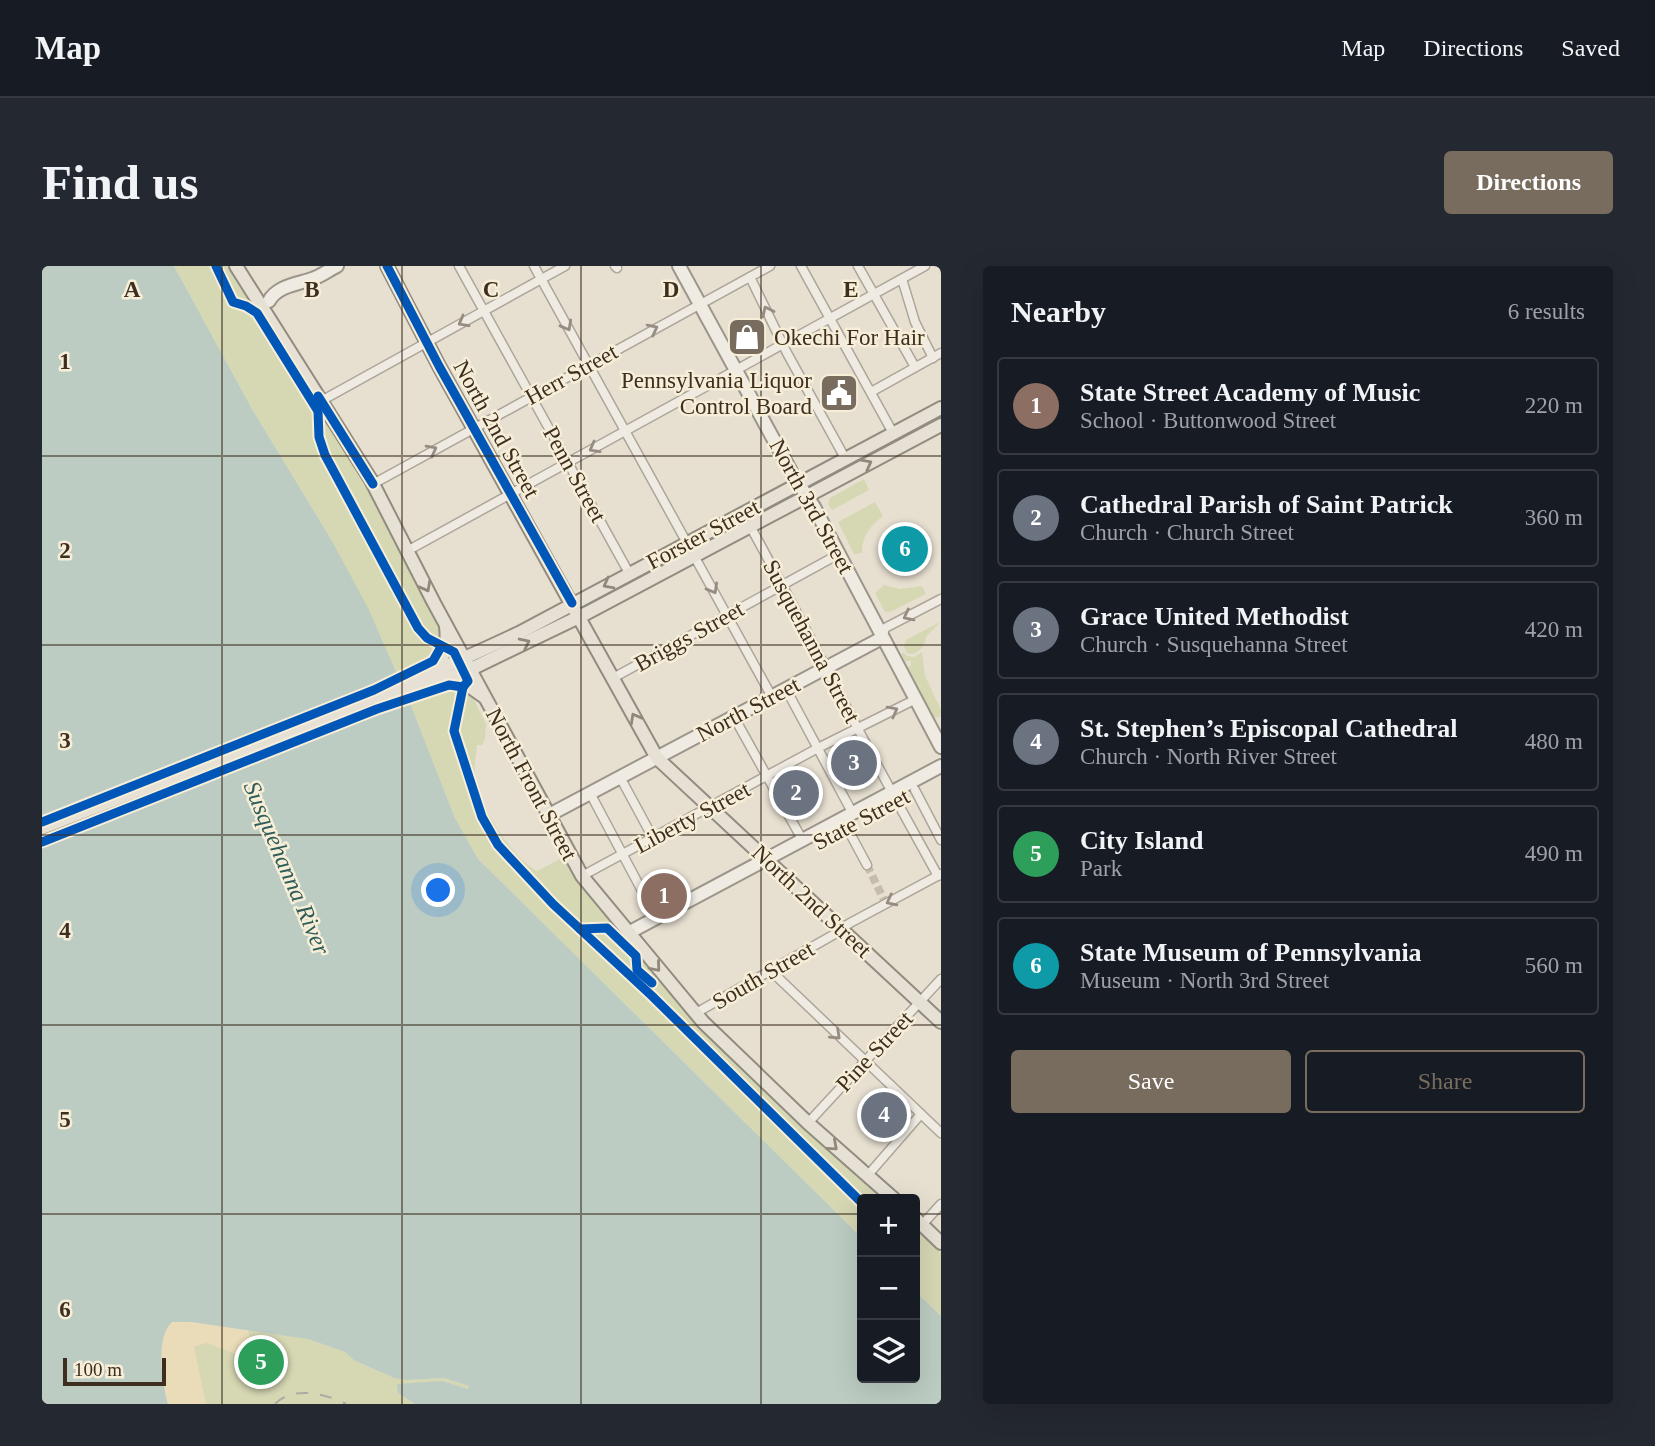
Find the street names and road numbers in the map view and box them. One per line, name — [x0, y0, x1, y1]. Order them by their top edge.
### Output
street label: Herr Street — [521, 339, 622, 410]
street label: North 2nd Street — [448, 356, 545, 503]
street label: Penn Street — [538, 422, 611, 527]
street label: North 3rd Street — [764, 435, 859, 578]
street label: Forster Street — [642, 494, 765, 575]
street label: Susquehanna Street — [758, 556, 865, 727]
street label: Briggs Street — [630, 596, 749, 677]
street label: North Street — [692, 672, 805, 747]
street label: North Front Street — [481, 704, 582, 865]
street label: Liberty Street — [630, 776, 755, 858]
street label: State Street — [809, 783, 914, 855]
street label: North 2nd Street — [747, 840, 877, 963]
street label: South Street — [708, 936, 819, 1015]
street label: Pine Street — [831, 1006, 918, 1097]

